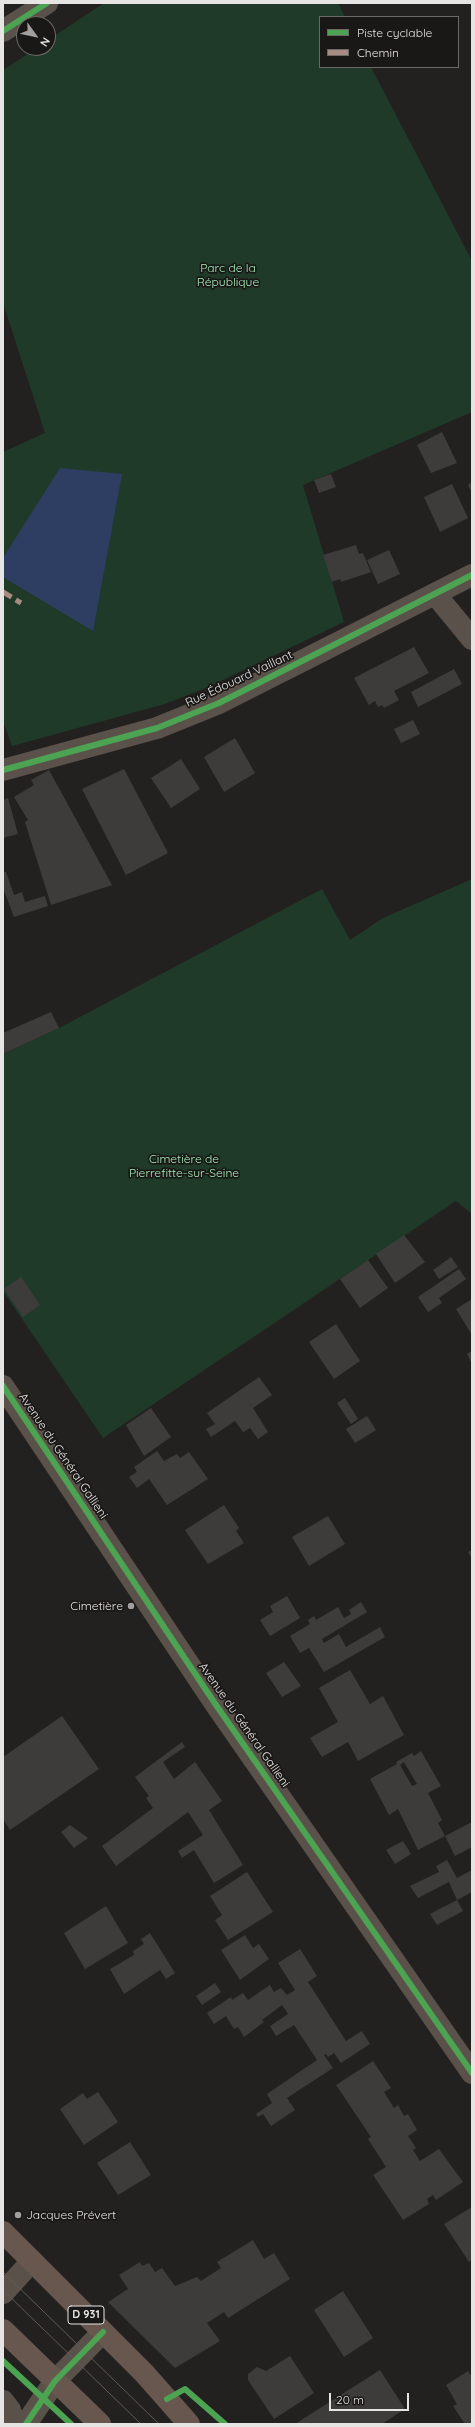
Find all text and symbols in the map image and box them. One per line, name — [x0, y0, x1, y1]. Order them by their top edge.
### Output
north arrow — [16, 16, 56, 56]
legend — [319, 16, 459, 68]
text: Piste cyclable — [357, 25, 432, 40]
text: N — [37, 35, 53, 49]
text: Chemin — [357, 45, 399, 60]
park label: Parc de la République — [197, 261, 259, 289]
street label: Rue Édouard Vaillant — [183, 648, 295, 710]
park label: Cimetière de Pierrefitte-sur-Seine — [129, 1152, 239, 1180]
street label: Avenue du Général Gallieni — [15, 1390, 111, 1522]
place label: Cimetière — [70, 1599, 123, 1613]
marker: Cimetière — [126, 1601, 136, 1611]
street label: Avenue du Général Gallieni — [195, 1660, 293, 1790]
place label: Jacques Prévert — [26, 2208, 116, 2222]
marker: Jacques Prévert — [13, 2210, 23, 2220]
road number: D 931 — [68, 2306, 104, 2324]
scale bar — [331, 2385, 411, 2411]
text: 20 m — [336, 2392, 364, 2407]

